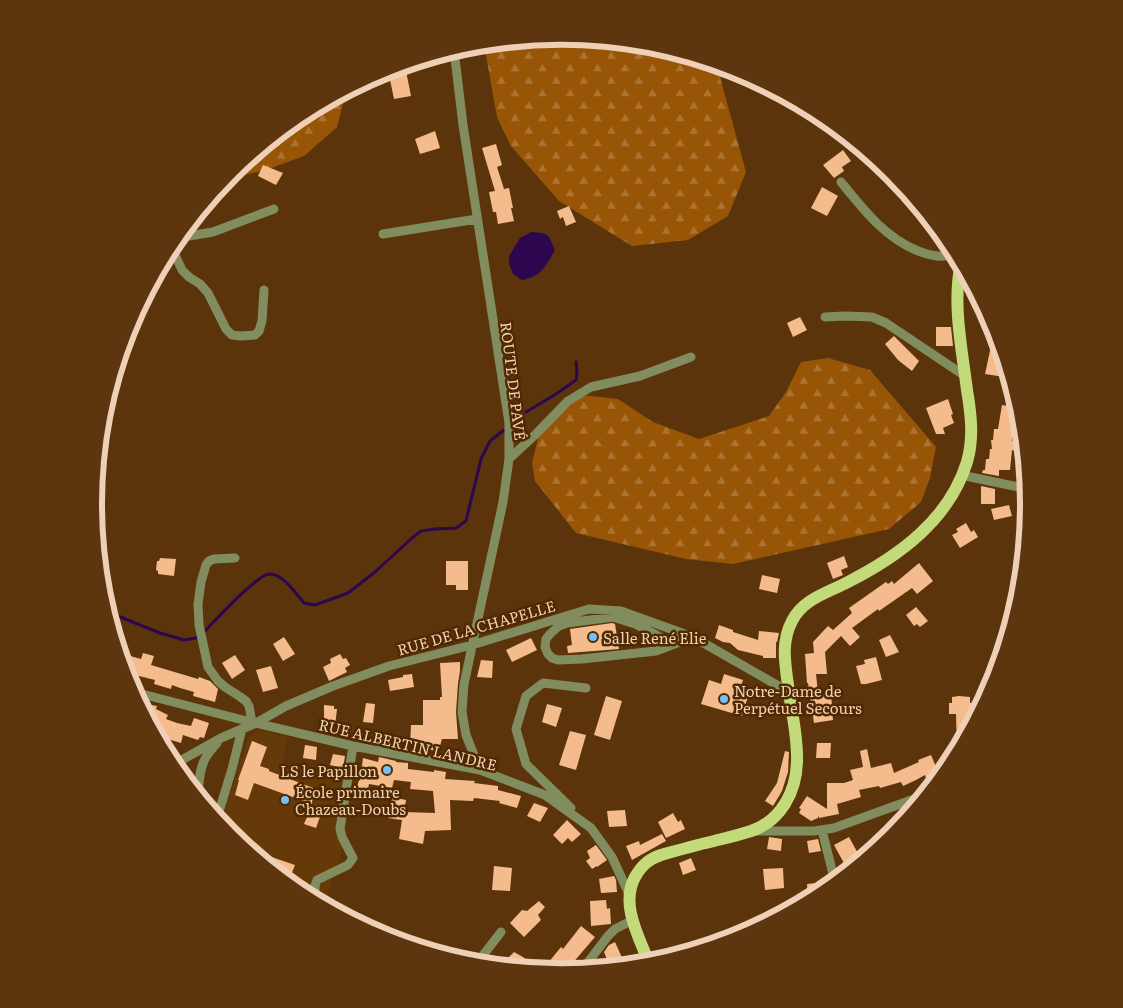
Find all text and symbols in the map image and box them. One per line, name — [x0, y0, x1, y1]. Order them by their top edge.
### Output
street label: ROUTE DE PAVÉ — [495, 320, 533, 442]
street label: RUE DE LA CHAPELLE — [394, 593, 558, 661]
place label: Salle René Elie — [603, 626, 707, 649]
marker: Salle René Elie — [587, 631, 599, 643]
place label: Notre-Dame de Perpétuel Secours — [734, 679, 862, 719]
marker: Notre-Dame de Perpétuel Secours — [718, 693, 730, 705]
street label: RUE ALBERTIN LANDRE — [317, 712, 499, 776]
place label: LS le Papillon — [280, 759, 377, 782]
marker: LS le Papillon — [381, 764, 393, 776]
place label: École primaire Chazeau-Doubs — [295, 780, 406, 820]
marker: École primaire Chazeau-Doubs — [279, 794, 291, 806]

